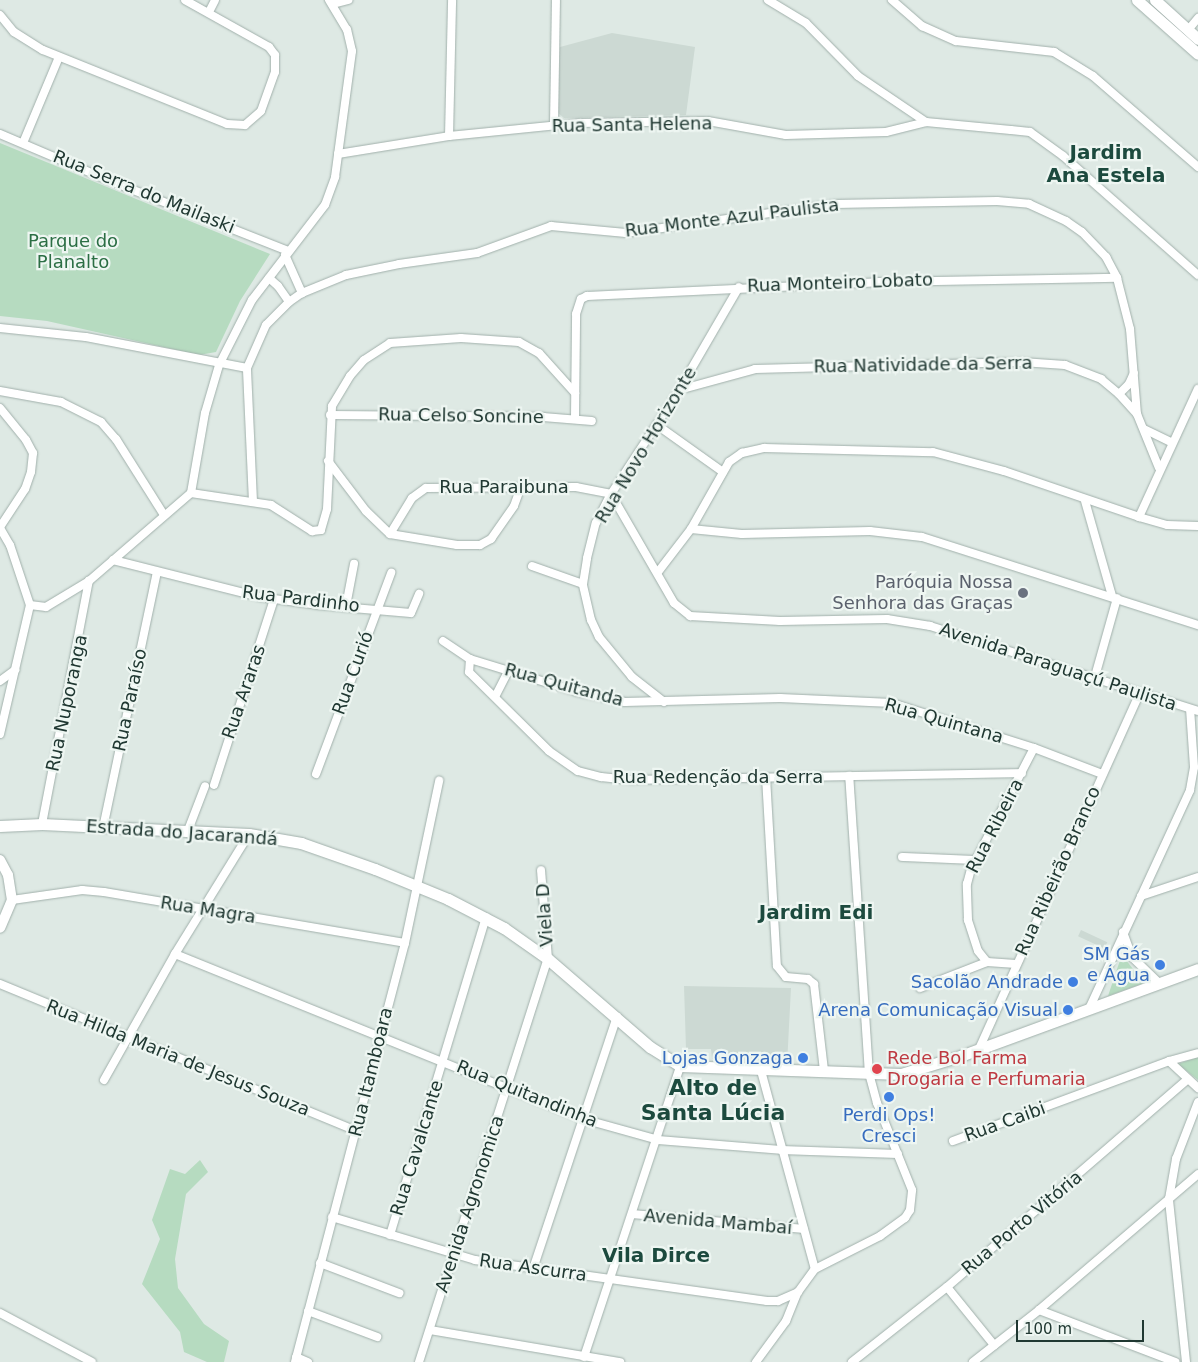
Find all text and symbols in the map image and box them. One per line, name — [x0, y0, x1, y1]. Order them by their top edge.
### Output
street label: Rua Santa Helena — [551, 113, 713, 137]
district label: Jardim Ana Estela — [1046, 141, 1166, 188]
street label: Rua Serra do Mailaski — [50, 146, 238, 238]
street label: Rua Monte Azul Paulista — [624, 194, 840, 242]
park label: Parque do Planalto — [28, 231, 118, 274]
street label: Rua Monteiro Lobato — [747, 269, 933, 297]
street label: Rua Natividade da Serra — [813, 352, 1033, 378]
street label: Rua Novo Horizonte — [591, 363, 701, 527]
street label: Rua Celso Soncine — [378, 404, 544, 428]
street label: Rua Paraibuna — [439, 476, 569, 498]
place label: Paróquia Nossa Senhora das Graças — [832, 572, 1013, 614]
street label: Rua Pardinho — [241, 581, 361, 617]
marker: Paróquia Nossa Senhora das Graças — [1017, 587, 1029, 599]
street label: Avenida Paraguaçú Paulista — [937, 618, 1179, 716]
street label: Rua Curió — [328, 628, 378, 718]
street label: Rua Nuporanga — [42, 633, 92, 773]
street label: Rua Araras — [218, 642, 270, 742]
street label: Rua Paraíso — [109, 647, 151, 753]
street label: Rua Quitanda — [502, 659, 626, 711]
street label: Rua Quintana — [882, 694, 1006, 748]
street label: Rua Redenção da Serra — [613, 766, 823, 788]
street label: Rua Ribeira — [962, 775, 1028, 877]
street label: Rua Ribeirão Branco — [1011, 783, 1105, 959]
street label: Estrada do Jacarandá — [85, 816, 279, 850]
street label: Viela D — [532, 883, 558, 947]
street label: Rua Magra — [159, 892, 257, 928]
district label: Jardim Edi — [759, 900, 873, 924]
place label: SM Gás e Água — [1083, 944, 1150, 986]
marker: SM Gás e Água — [1154, 959, 1166, 971]
place label: Sacolão Andrade — [911, 971, 1063, 993]
marker: Sacolão Andrade — [1067, 976, 1079, 988]
street label: Rua Hilda Maria de Jesus Souza — [43, 995, 313, 1121]
place label: Arena Comunicação Visual — [818, 999, 1058, 1021]
marker: Arena Comunicação Visual — [1062, 1004, 1074, 1016]
street label: Rua Itamboara — [344, 1005, 398, 1139]
place label: Lojas Gonzaga — [662, 1047, 793, 1069]
place label: Rede Bol Farma Drogaria e Perfumaria — [887, 1048, 1086, 1090]
marker: Lojas Gonzaga — [797, 1052, 809, 1064]
street label: Rua Quitandinha — [453, 1056, 601, 1132]
marker: Rede Bol Farma Drogaria e Perfumaria — [871, 1063, 883, 1075]
district label: Alto de Santa Lúcia — [641, 1074, 785, 1126]
street label: Rua Cavalcante — [386, 1078, 448, 1218]
marker: Perdi Ops! Cresci — [883, 1091, 895, 1103]
street label: Rua Caibi — [961, 1097, 1049, 1147]
place label: Perdi Ops! Cresci — [843, 1105, 935, 1148]
street label: Avenida Agronomica — [431, 1113, 509, 1295]
street label: Rua Porto Vitória — [957, 1166, 1087, 1280]
street label: Avenida Mambaí — [643, 1205, 793, 1239]
district label: Vila Dirce — [602, 1243, 710, 1267]
street label: Rua Ascurra — [478, 1250, 588, 1286]
scale bar — [1018, 1310, 1146, 1342]
text: 100 m — [1024, 1320, 1072, 1338]

